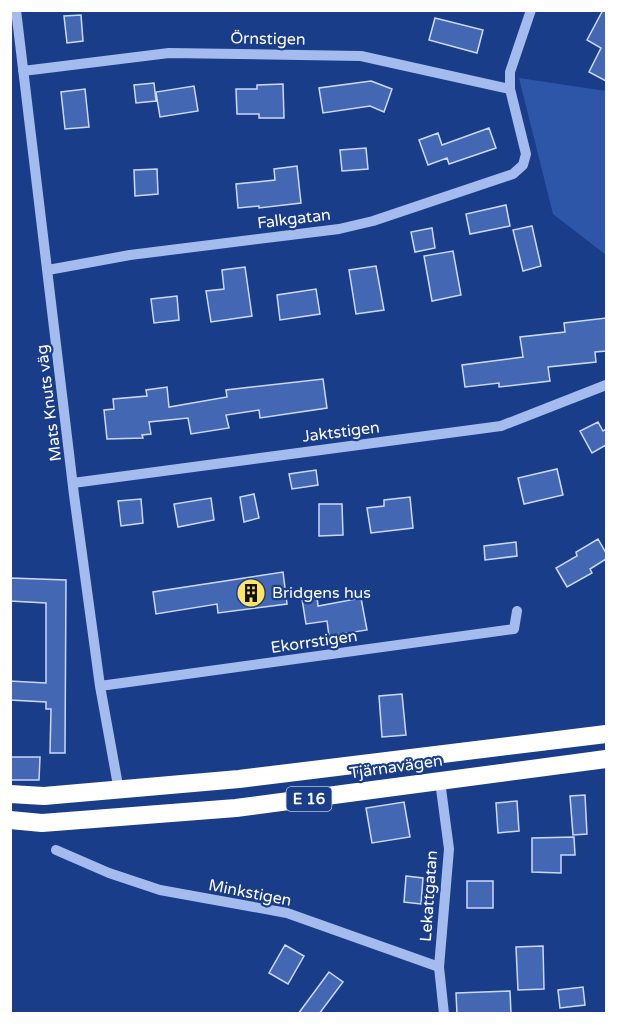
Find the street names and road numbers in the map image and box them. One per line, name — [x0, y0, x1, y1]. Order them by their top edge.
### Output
street label: Örnstigen — [230, 28, 306, 50]
street label: Falkgatan — [256, 205, 332, 233]
street label: Mats Knuts väg — [32, 343, 66, 463]
street label: Jaktstigen — [301, 417, 381, 447]
street label: Ekorrstigen — [269, 626, 359, 658]
street label: Tjärnavägen — [348, 751, 444, 783]
road number: E 16 — [286, 787, 332, 811]
street label: Lekattgatan — [416, 850, 442, 942]
street label: Minkstigen — [207, 875, 293, 911]

